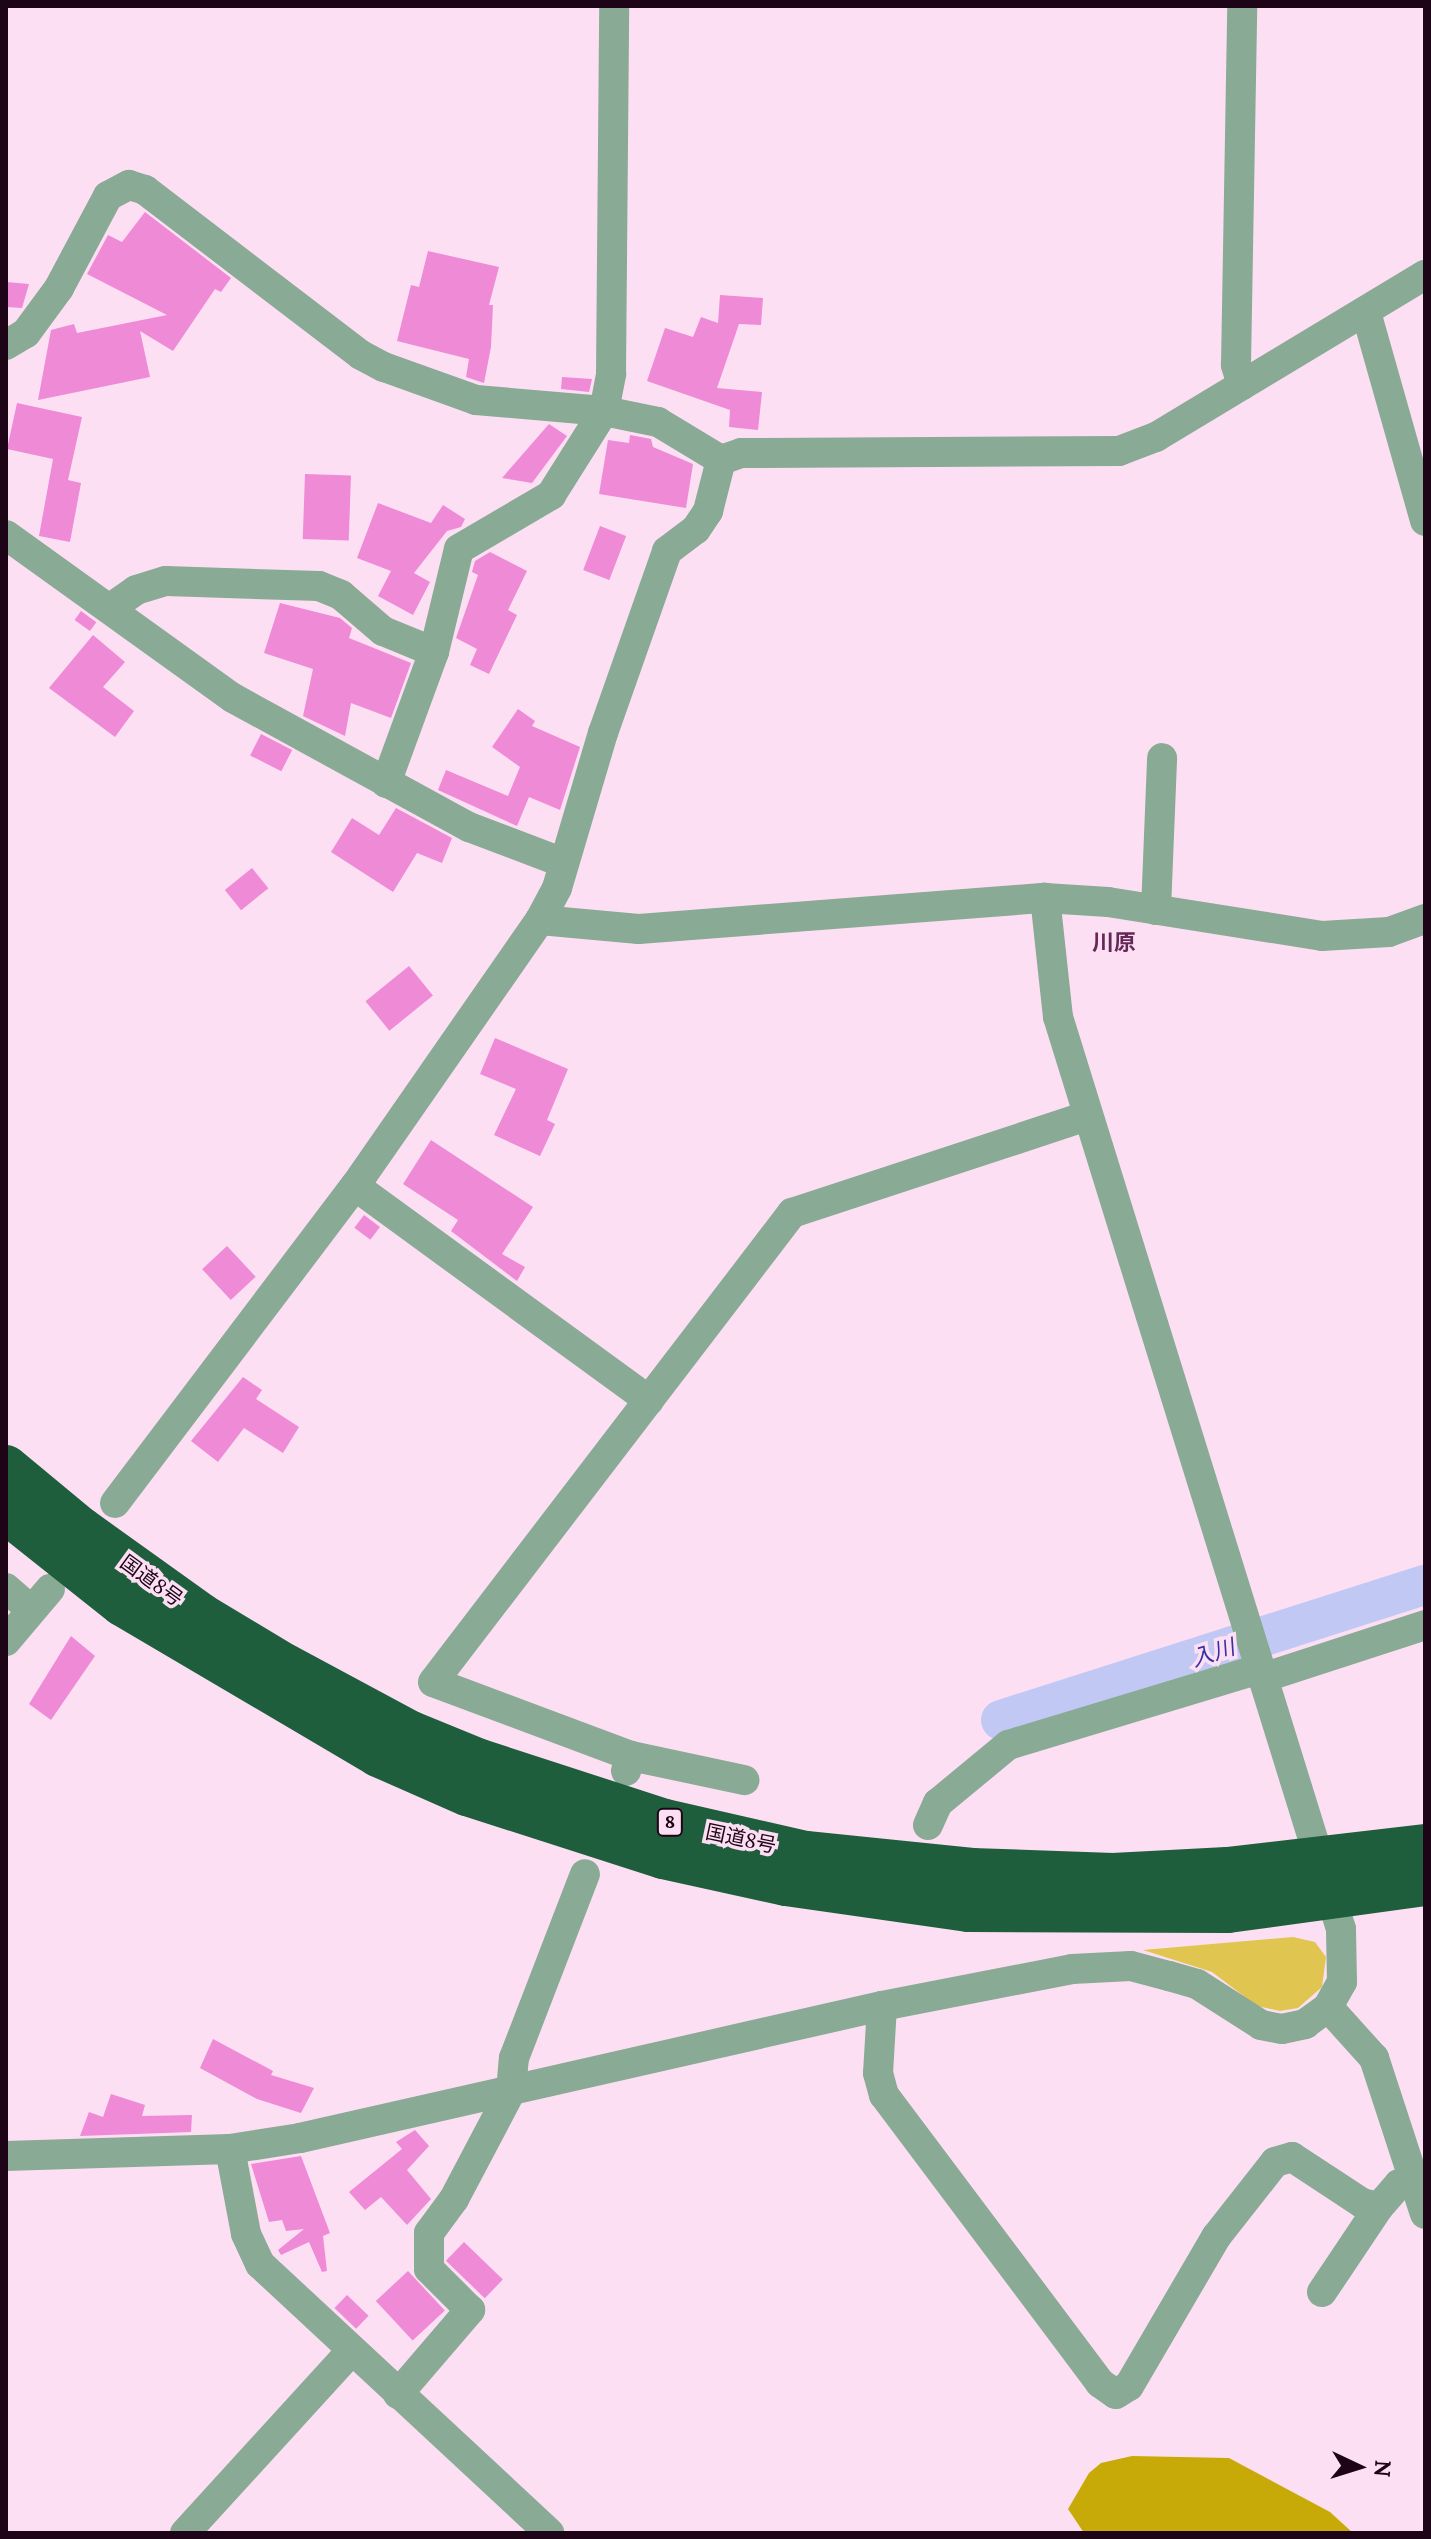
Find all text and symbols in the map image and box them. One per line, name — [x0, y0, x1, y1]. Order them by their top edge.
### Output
district label: 川原 — [1092, 930, 1136, 956]
street label: 国道8号 — [116, 1549, 188, 1611]
water label: 入川 — [1188, 1634, 1238, 1672]
road number: 8 — [656, 1808, 684, 1836]
street label: 国道8号 — [704, 1819, 778, 1857]
north arrow — [1319, 2427, 1399, 2507]
text: N — [1368, 2459, 1398, 2478]

